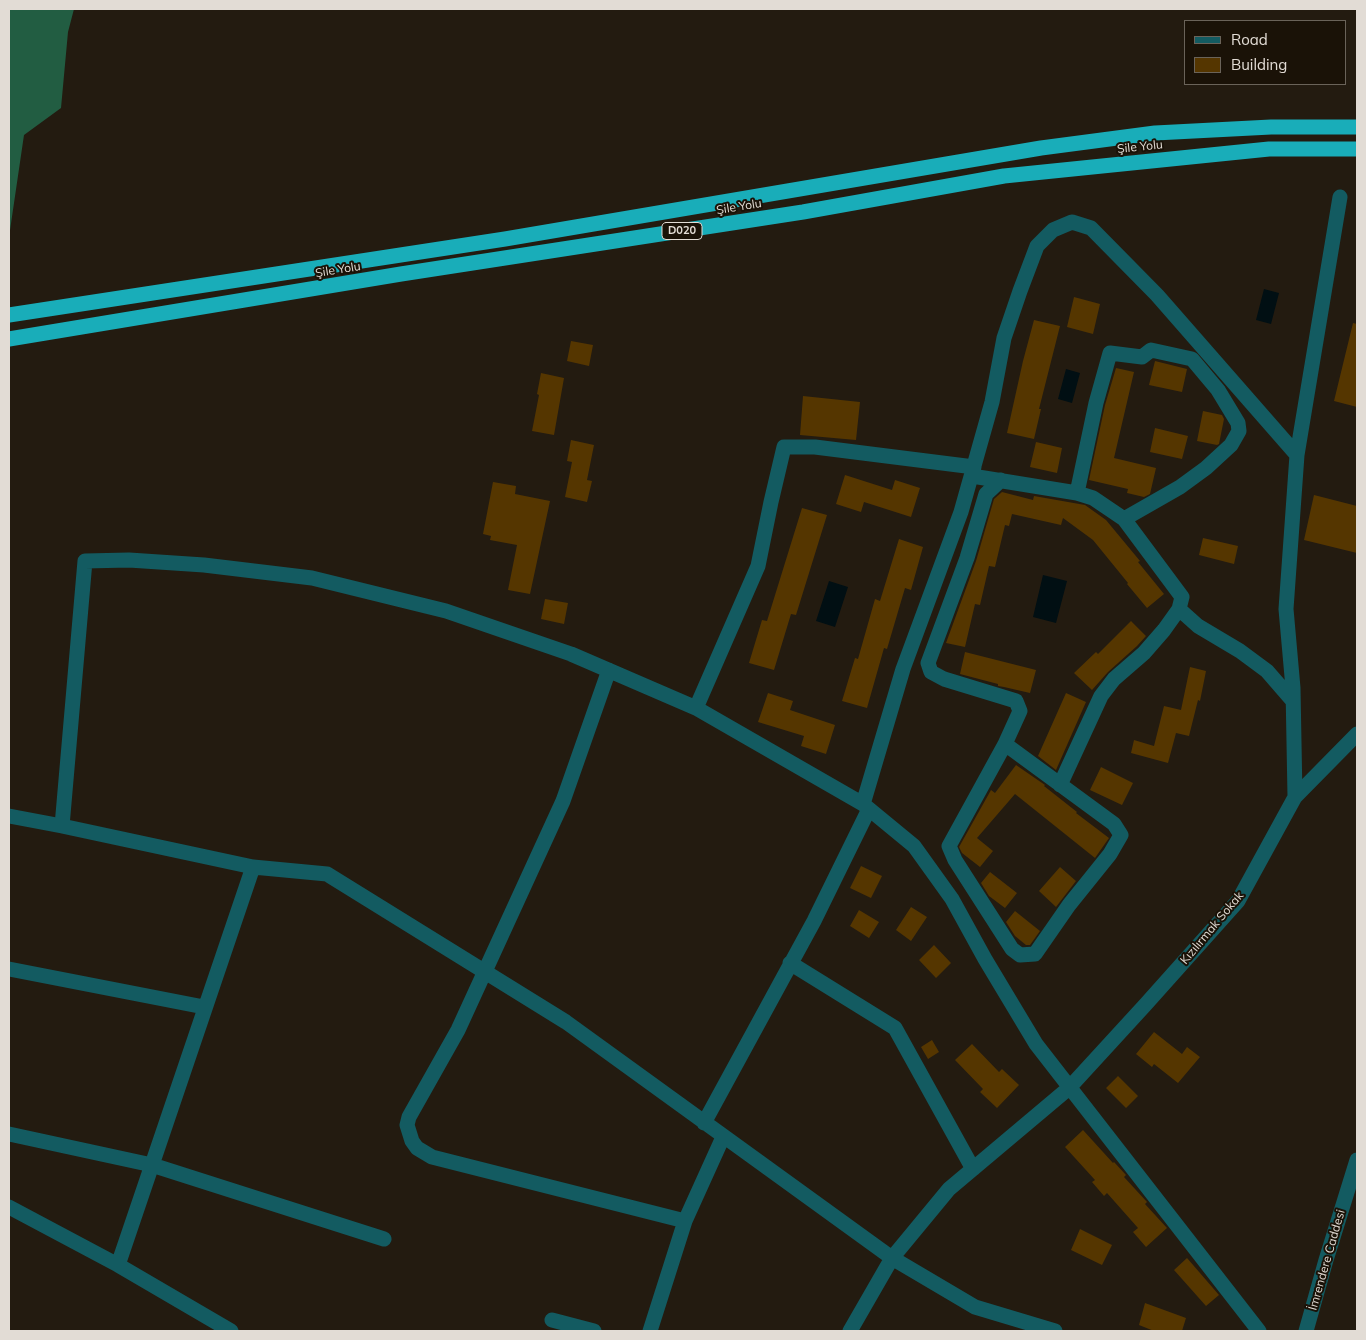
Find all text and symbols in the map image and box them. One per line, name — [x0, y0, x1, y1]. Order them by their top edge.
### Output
legend — [1184, 20, 1346, 85]
text: Road — [1231, 30, 1268, 49]
text: Building — [1231, 55, 1287, 74]
street label: Şile Yolu — [1116, 137, 1164, 157]
street label: Şile Yolu — [715, 196, 763, 218]
road number: D020 — [662, 222, 702, 240]
street label: Şile Yolu — [314, 259, 362, 281]
street label: Kızılırmak Sokak — [1177, 889, 1247, 967]
street label: İmrendere Caddesi — [1306, 1208, 1348, 1312]

